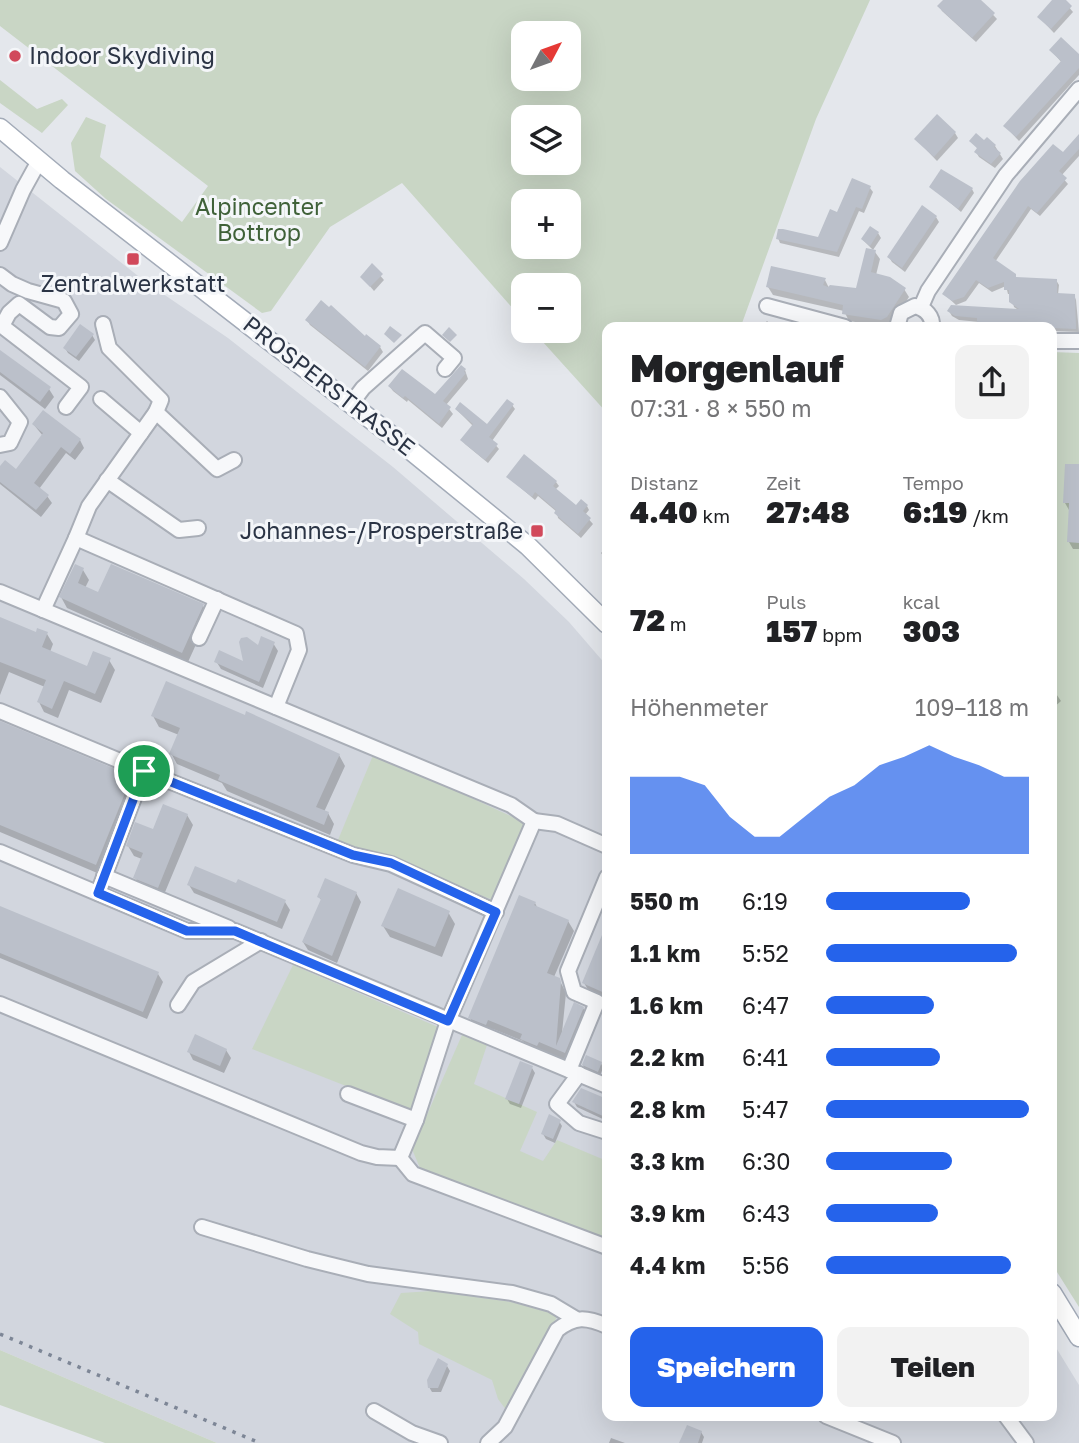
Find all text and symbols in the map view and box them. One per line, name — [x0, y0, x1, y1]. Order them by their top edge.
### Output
north arrow — [511, 21, 581, 91]
map controls — [511, 21, 581, 343]
place label: Indoor Skydiving — [29, 41, 215, 69]
marker: Indoor Skydiving — [7, 48, 23, 64]
button: layers — [511, 105, 581, 175]
button: + — [511, 189, 581, 259]
park label: Alpincenter Bottrop — [195, 192, 323, 246]
marker: Zentralwerkstatt — [125, 251, 141, 267]
place label: Zentralwerkstatt — [41, 269, 225, 297]
button: − — [511, 273, 581, 343]
street label: PROSPERSTRASSE — [238, 309, 421, 461]
text: Morgenlauf — [630, 345, 844, 390]
button: share — [955, 345, 1029, 419]
text: 07:31 · 8 × 550 m — [630, 394, 812, 422]
text: Distanz — [630, 471, 698, 494]
text: Zeit — [766, 471, 801, 494]
text: Tempo — [903, 471, 964, 494]
text: 4.40 — [630, 494, 698, 530]
text: 27:48 — [766, 494, 850, 530]
text: 6:19 — [903, 494, 967, 530]
text: km — [698, 504, 730, 527]
text: /km — [967, 504, 1009, 527]
place label: Johannes-/Prosperstraße — [240, 516, 523, 544]
marker: Johannes-/Prosperstraße — [529, 523, 545, 539]
text: Puls — [766, 590, 806, 613]
text: kcal — [903, 590, 940, 613]
text: 72 — [630, 602, 665, 638]
text: m — [665, 612, 687, 635]
text: 157 — [766, 613, 817, 649]
text: 303 — [903, 613, 960, 649]
text: bpm — [817, 623, 862, 646]
text: Höhenmeter — [630, 693, 768, 721]
text: 109–118 m — [915, 693, 1029, 721]
pin — [114, 741, 174, 801]
icon: arrive — [125, 752, 163, 790]
text: 550 m — [630, 887, 699, 915]
text: 6:19 — [742, 887, 788, 915]
text: 1.1 km — [630, 939, 700, 967]
text: 5:52 — [742, 939, 789, 967]
text: 1.6 km — [630, 991, 703, 1019]
text: 6:47 — [742, 991, 789, 1019]
text: 2.2 km — [630, 1043, 705, 1071]
text: 6:41 — [742, 1043, 788, 1071]
text: 2.8 km — [630, 1095, 705, 1123]
text: 5:47 — [742, 1095, 788, 1123]
text: 3.3 km — [630, 1147, 705, 1175]
text: 6:30 — [742, 1147, 791, 1175]
text: 3.9 km — [630, 1199, 705, 1227]
text: 6:43 — [742, 1199, 790, 1227]
text: 4.4 km — [630, 1251, 705, 1279]
text: 5:56 — [742, 1251, 790, 1279]
button: Speichern — [630, 1327, 823, 1407]
button: Teilen — [837, 1327, 1029, 1407]

